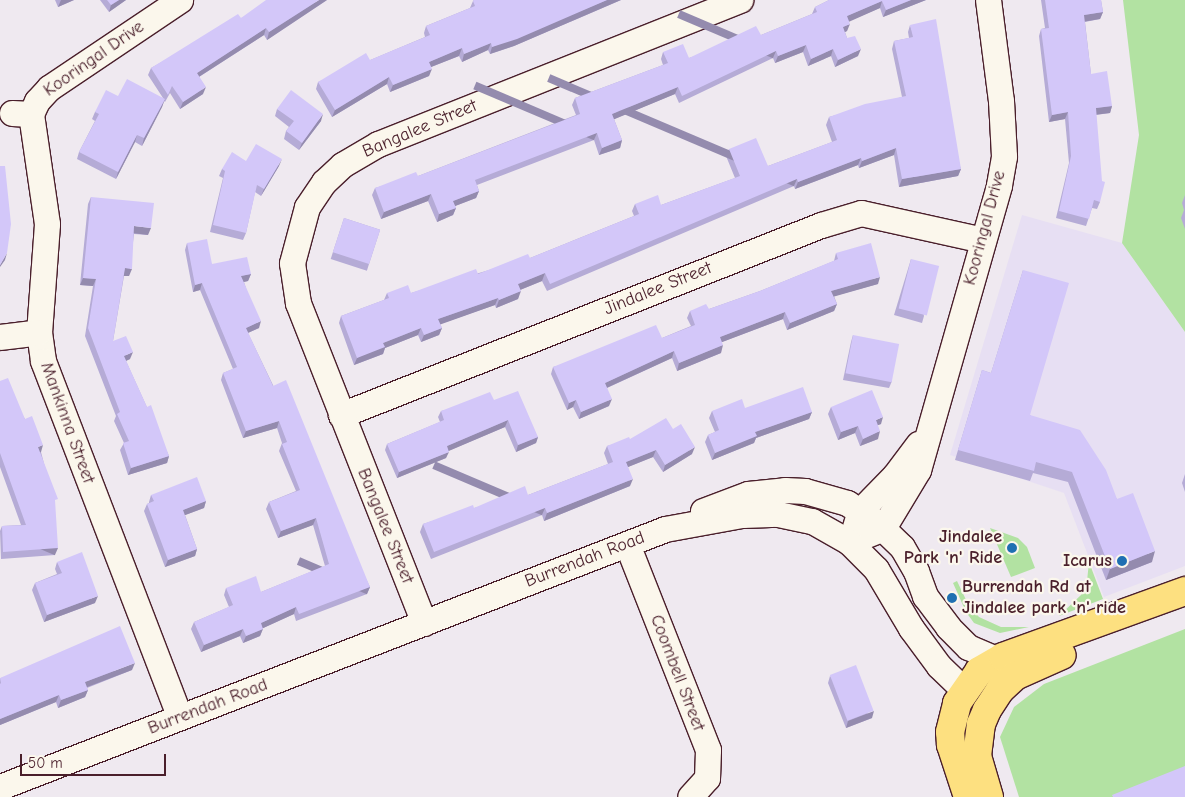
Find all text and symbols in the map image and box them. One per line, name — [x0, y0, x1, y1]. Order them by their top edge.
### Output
street label: Kooringal Drive — [40, 16, 148, 102]
street label: Bangalee Street — [359, 95, 481, 163]
street label: Kooringal Drive — [959, 168, 1011, 288]
street label: Jindalee Street — [601, 258, 715, 320]
street label: Mankinna Street — [35, 359, 99, 487]
street label: Bangalee Street — [352, 465, 418, 587]
street label: Burrendah Road — [522, 527, 648, 593]
place label: Jindalee Park 'n' Ride — [904, 527, 1002, 570]
marker: Jindalee Park 'n' Ride — [1006, 542, 1018, 554]
place label: Icarus — [1063, 550, 1112, 572]
marker: Icarus — [1116, 555, 1128, 567]
place label: Burrendah Rd at Jindalee park 'n' ride — [962, 577, 1126, 620]
marker: Burrendah Rd at Jindalee park 'n' ride — [946, 592, 958, 604]
street label: Coombell Street — [645, 612, 709, 734]
street label: Burrendah Road — [145, 674, 271, 740]
scale bar — [22, 744, 169, 776]
text: 50 m — [28, 754, 63, 772]

